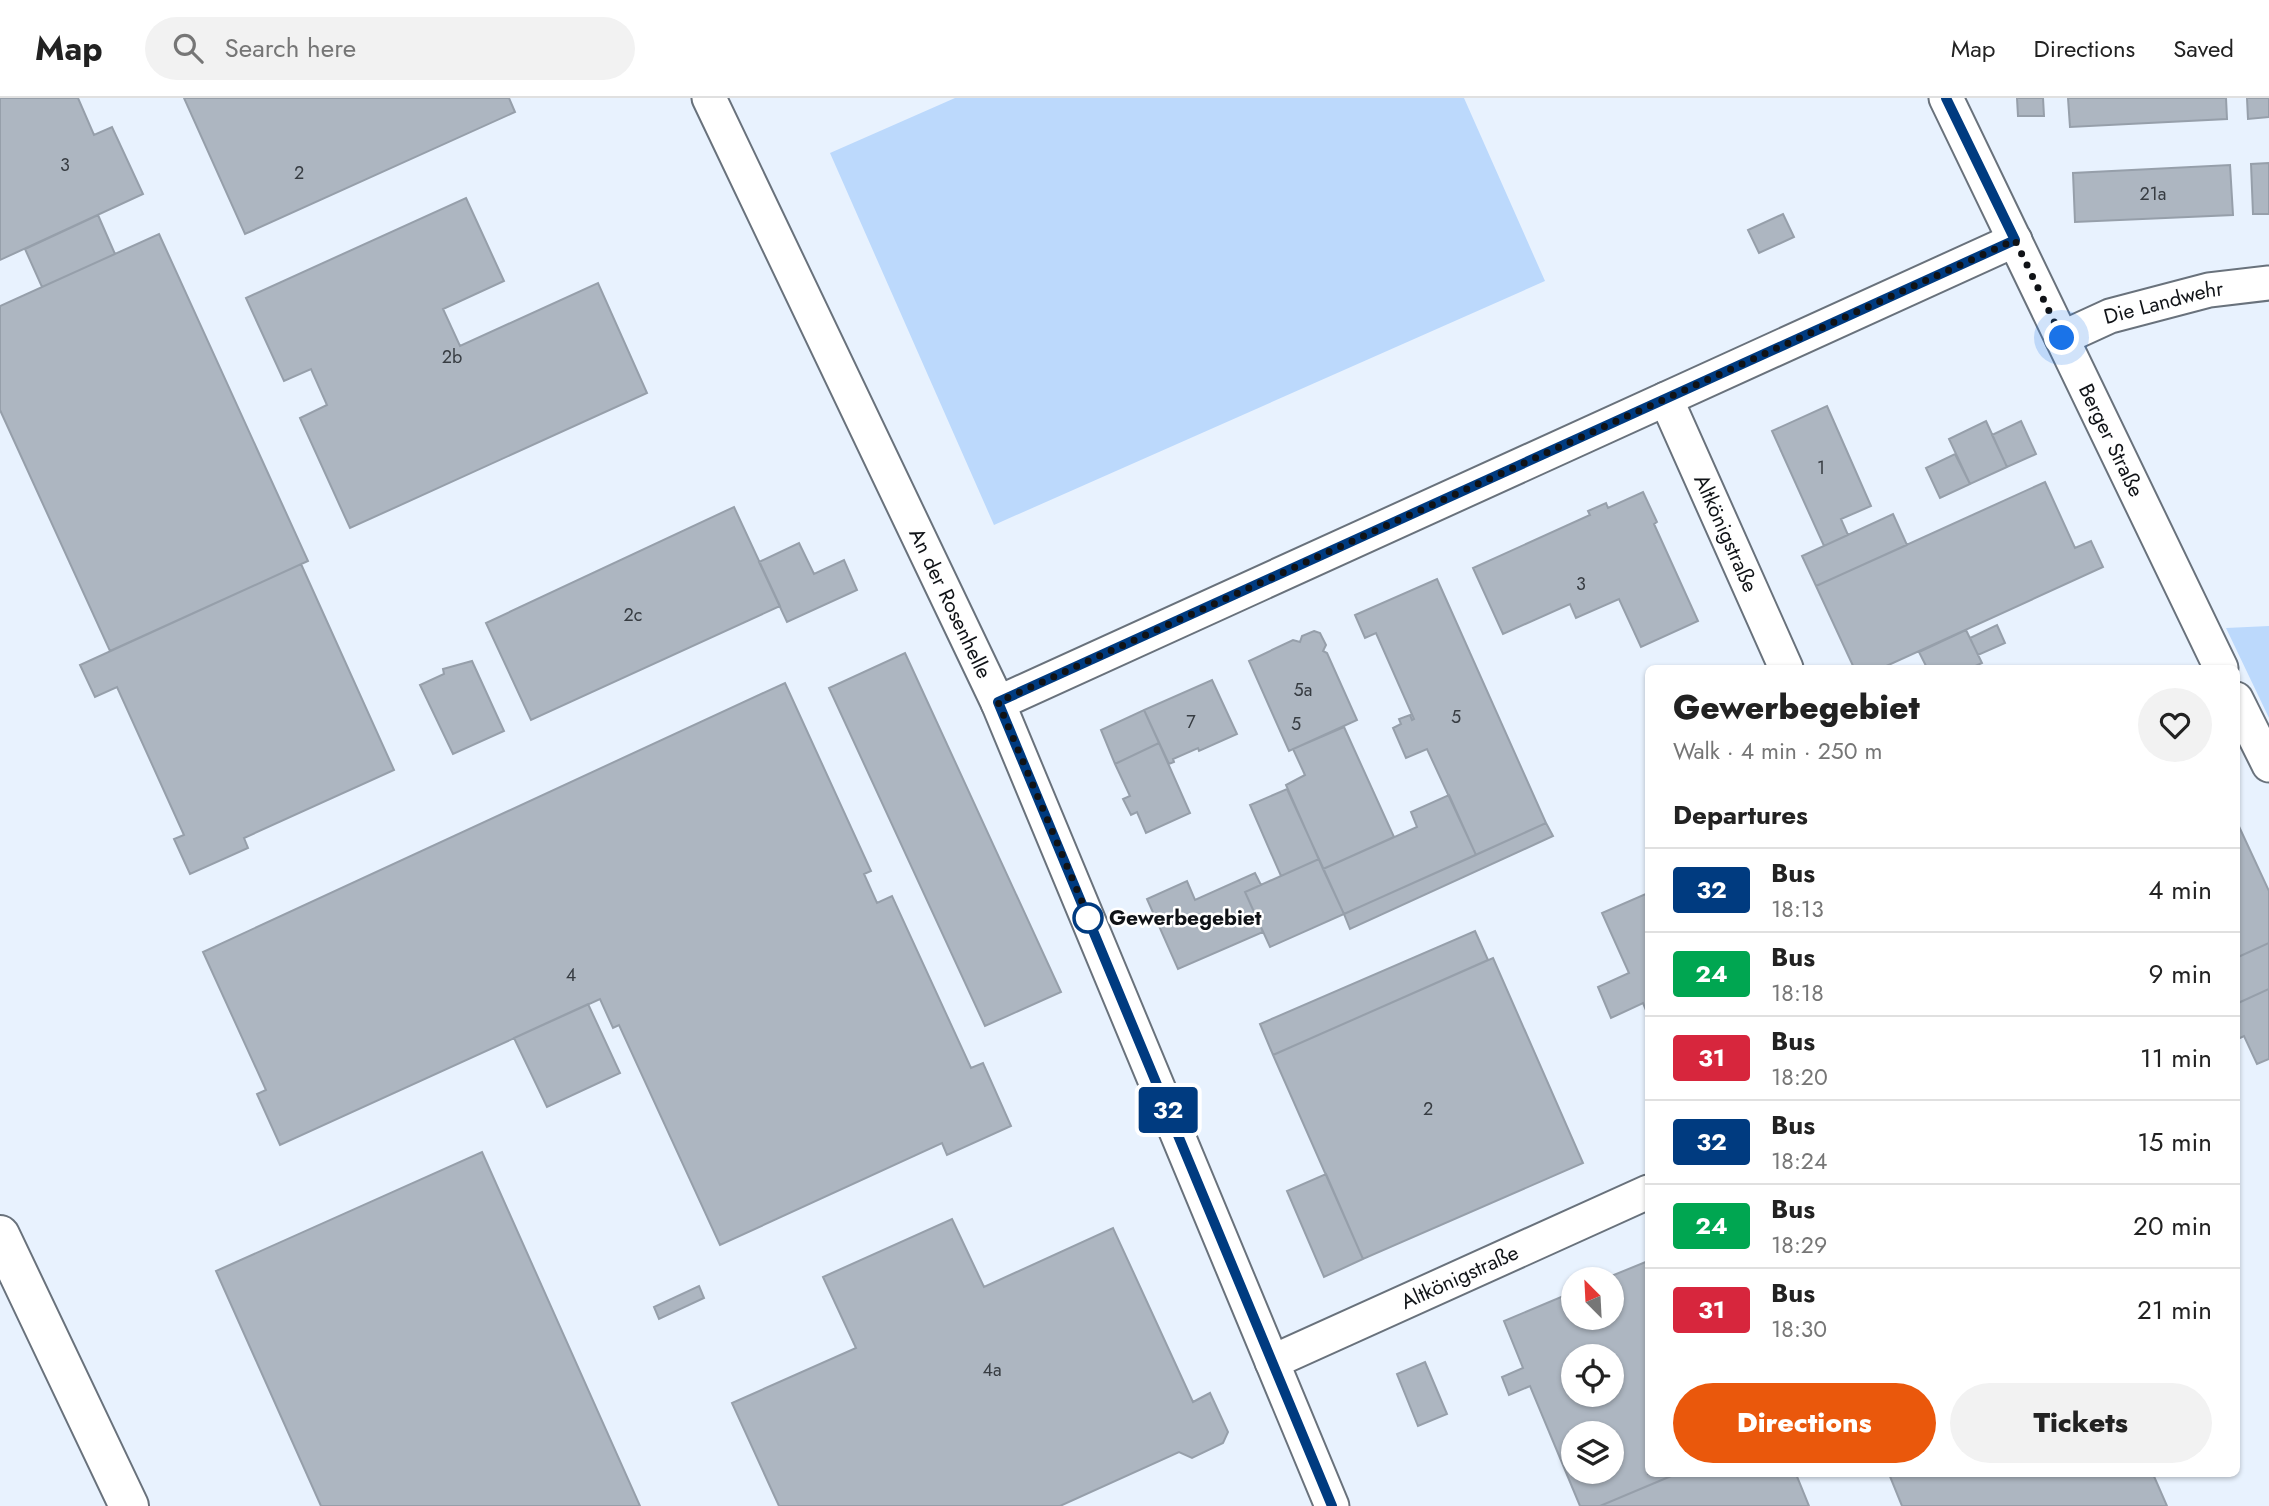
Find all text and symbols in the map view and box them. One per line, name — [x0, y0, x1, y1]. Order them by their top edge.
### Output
search box — [145, 17, 635, 80]
text: Map — [35, 25, 103, 72]
icon: search — [169, 29, 207, 67]
text: Search here — [225, 29, 356, 67]
text: Map — [1951, 31, 1996, 66]
text: Directions — [2034, 31, 2135, 66]
text: Saved — [2173, 31, 2234, 66]
house number: 3 — [60, 152, 70, 178]
house number: 2 — [294, 160, 304, 186]
house number: 21a — [2140, 181, 2167, 207]
street label: Die Landwehr — [2100, 273, 2226, 332]
your location — [2044, 320, 2079, 355]
house number: 2b — [442, 344, 462, 370]
street label: Berger Straße — [2071, 379, 2151, 502]
house number: 1 — [1817, 455, 1825, 481]
street label: Altkönigstraße — [1686, 470, 1765, 597]
street label: An der Rosenhelle — [902, 523, 999, 684]
house number: 3 — [1576, 571, 1586, 597]
house number: 2c — [624, 602, 642, 628]
house number: 5a — [1294, 677, 1312, 703]
text: Gewerbegebiet — [1673, 684, 1920, 731]
button: heart — [2138, 688, 2212, 762]
house number: 5 — [1451, 704, 1461, 730]
house number: 7 — [1186, 709, 1196, 735]
house number: 5 — [1291, 711, 1301, 737]
text: Walk · 4 min · 250 m — [1673, 734, 1882, 768]
text: Departures — [1673, 796, 1808, 834]
text: Bus — [1771, 854, 1815, 892]
text: 4 min — [2148, 871, 2212, 909]
text: 32 — [1696, 872, 1727, 907]
text: 18:13 — [1771, 892, 1824, 926]
marker: Gewerbegebiet — [1073, 903, 1103, 933]
place label: Gewerbegebiet — [1109, 903, 1262, 933]
text: Bus — [1771, 938, 1815, 976]
text: 9 min — [2149, 955, 2212, 993]
text: 24 — [1695, 956, 1728, 991]
house number: 4 — [566, 962, 576, 988]
text: 18:18 — [1771, 976, 1824, 1010]
text: Bus — [1771, 1022, 1815, 1060]
text: 11 min — [2140, 1039, 2212, 1077]
text: 31 — [1698, 1040, 1725, 1075]
text: 18:20 — [1771, 1060, 1828, 1094]
line badge: 32 — [1136, 1087, 1200, 1133]
text: 32 — [1153, 1092, 1183, 1127]
house number: 2 — [1423, 1096, 1433, 1122]
text: Bus — [1771, 1106, 1815, 1144]
text: 15 min — [2137, 1123, 2212, 1161]
text: 32 — [1696, 1124, 1727, 1159]
text: 18:24 — [1771, 1144, 1827, 1178]
text: Bus — [1771, 1190, 1815, 1228]
text: 20 min — [2133, 1207, 2212, 1245]
text: 24 — [1695, 1208, 1728, 1243]
text: 18:29 — [1771, 1228, 1827, 1262]
street label: Altkönigstraße — [1396, 1237, 1524, 1317]
north arrow — [1561, 1267, 1624, 1330]
map controls — [1561, 1267, 1624, 1484]
text: Bus — [1771, 1274, 1815, 1312]
text: 21 min — [2137, 1291, 2212, 1329]
text: 31 — [1698, 1292, 1725, 1327]
text: 18:30 — [1771, 1312, 1827, 1346]
button: locate — [1561, 1344, 1624, 1407]
house number: 4a — [982, 1357, 1002, 1383]
button: Directions — [1673, 1383, 1936, 1463]
button: Tickets — [1950, 1383, 2212, 1463]
button: layers — [1561, 1421, 1624, 1484]

